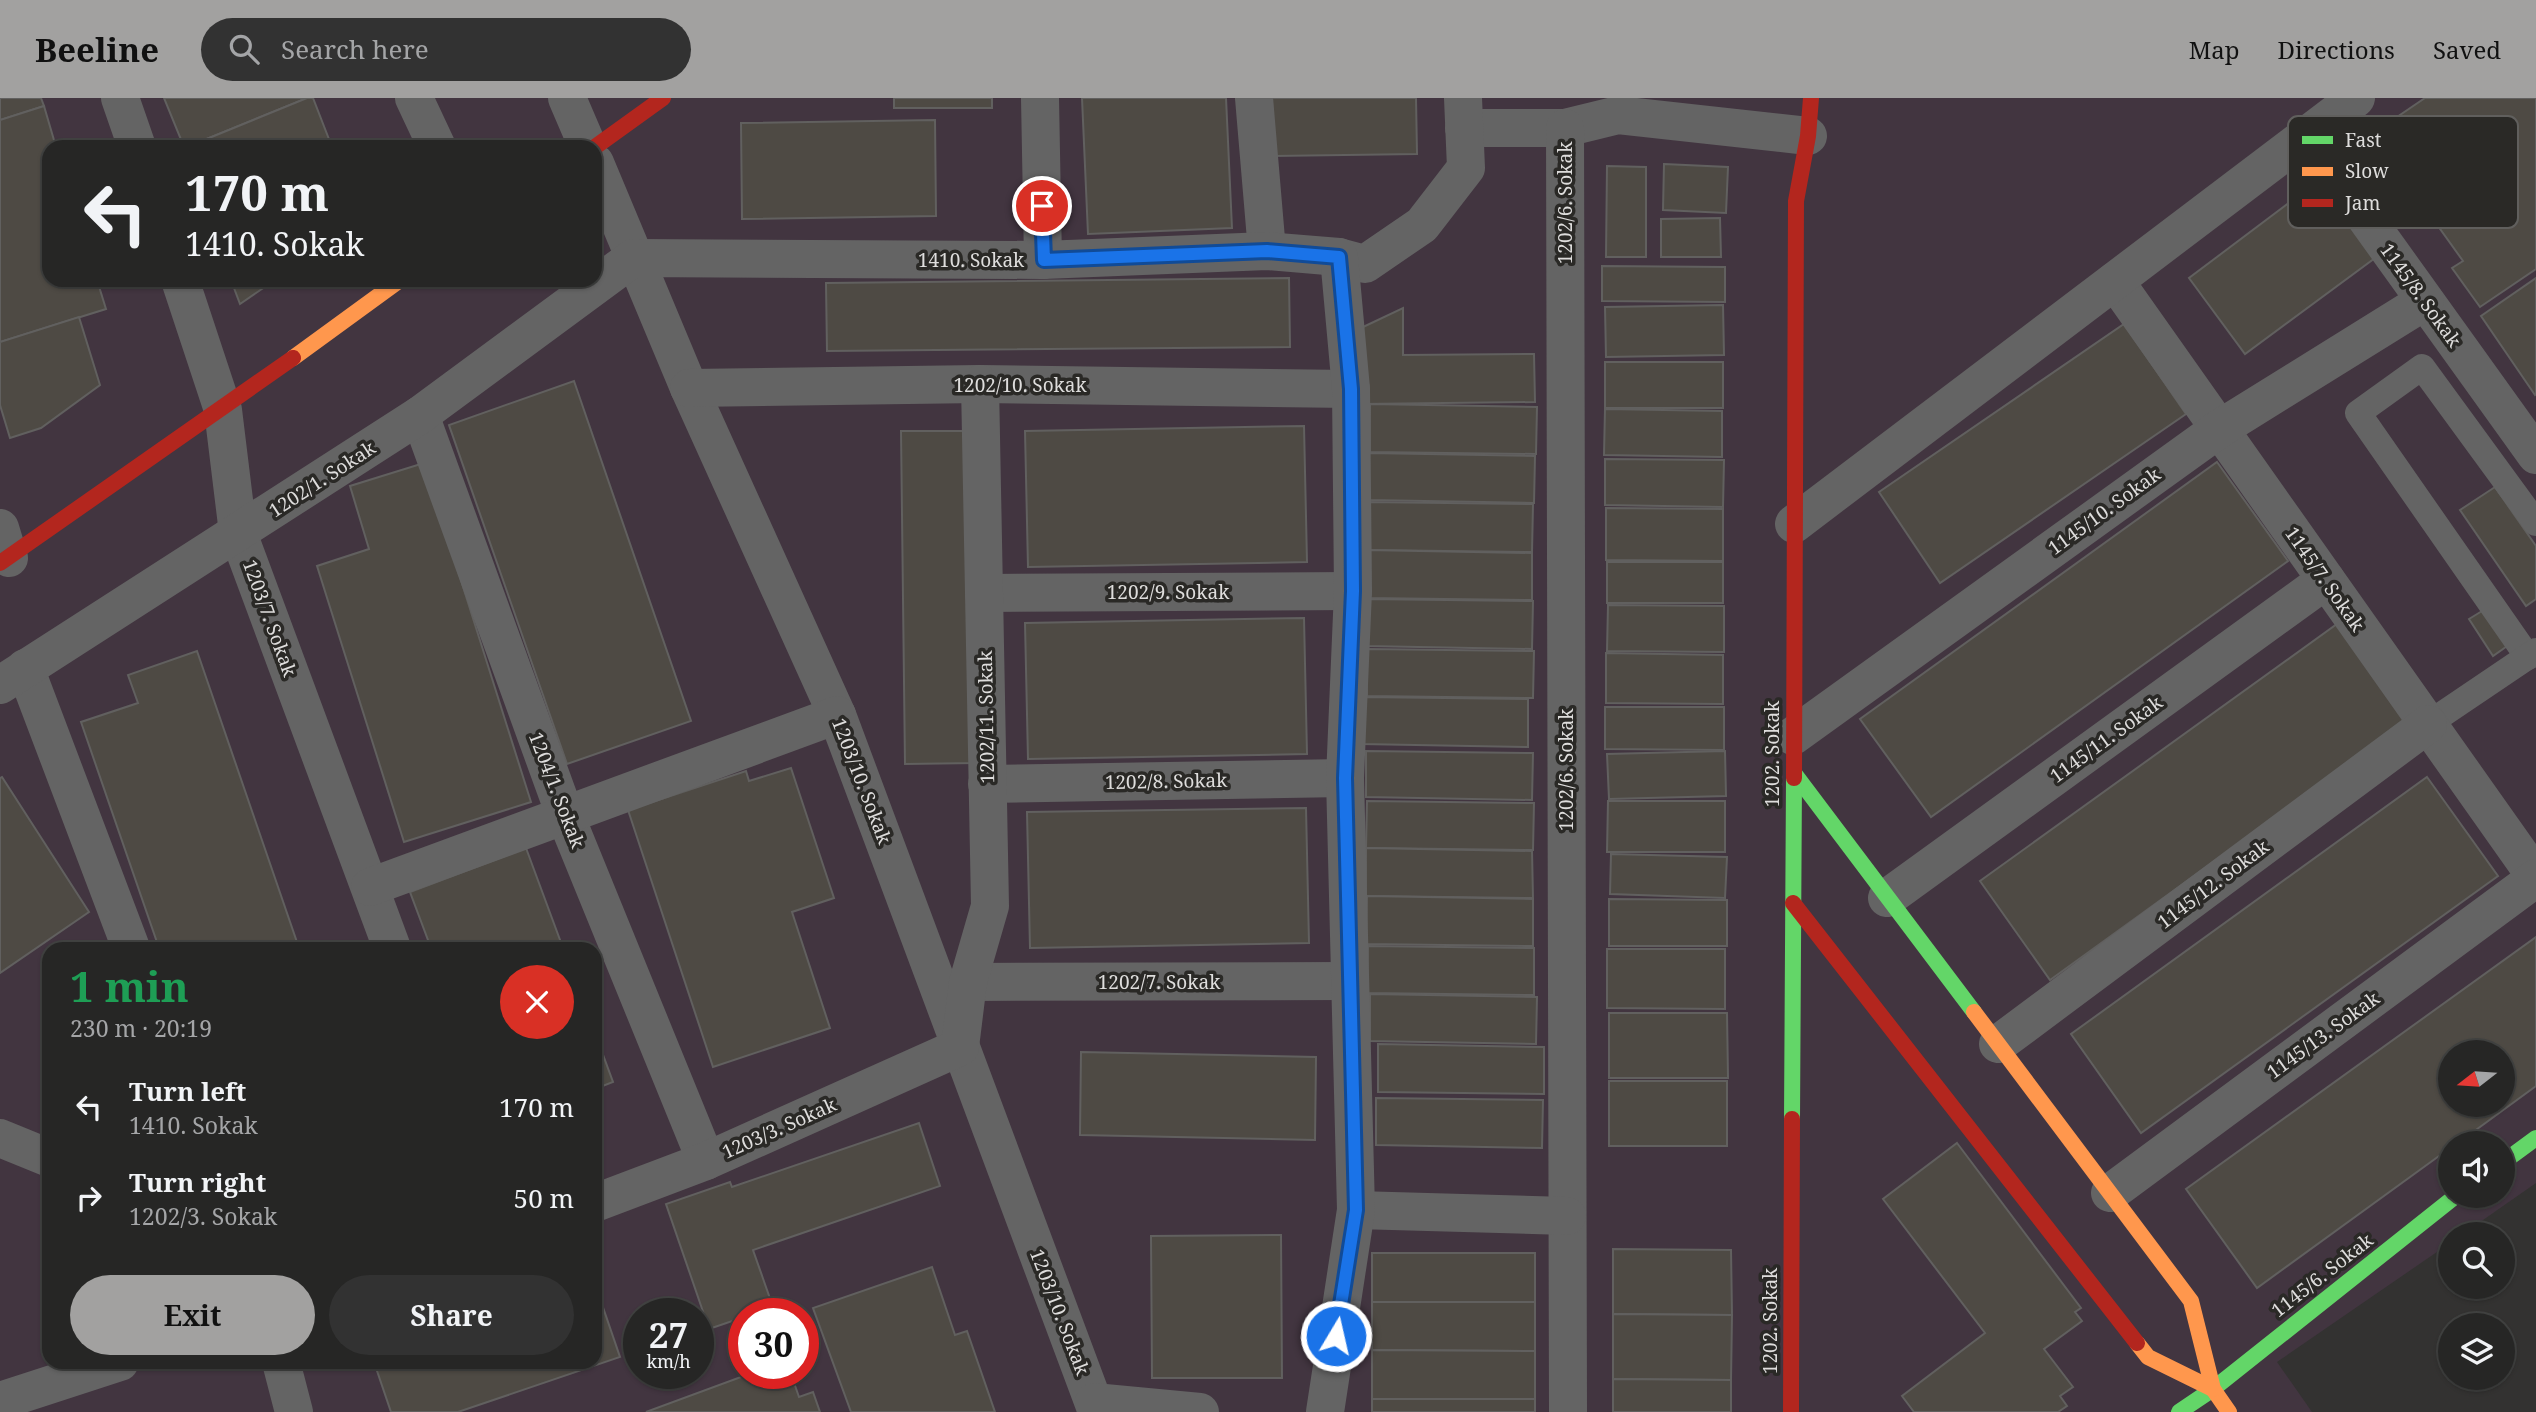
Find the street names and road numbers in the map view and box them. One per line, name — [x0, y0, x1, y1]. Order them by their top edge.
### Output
street label: 1202/6. Sokak — [1552, 141, 1578, 264]
street label: 1145/8. Sokak — [2374, 238, 2468, 353]
street label: 1410. Sokak — [918, 247, 1025, 273]
street label: 1202/10. Sokak — [953, 372, 1087, 398]
street label: 1202/1. Sokak — [264, 434, 381, 523]
street label: 1145/10. Sokak — [2043, 461, 2166, 561]
street label: 1145/7. Sokak — [2279, 521, 2371, 637]
street label: 1203/7. Sokak — [237, 556, 303, 681]
street label: 1202/9. Sokak — [1107, 579, 1230, 605]
street label: 1202/11. Sokak — [972, 649, 1000, 784]
street label: 1145/11. Sokak — [2045, 689, 2168, 789]
street label: 1202. Sokak — [1759, 700, 1785, 807]
street label: 1202/6. Sokak — [1553, 708, 1579, 831]
street label: 1203/10. Sokak — [826, 714, 898, 849]
street label: 1204/1. Sokak — [523, 728, 591, 853]
street label: 1202/8. Sokak — [1105, 767, 1228, 795]
street label: 1145/12. Sokak — [2152, 833, 2275, 934]
street label: 1202/7. Sokak — [1098, 969, 1221, 995]
street label: 1145/13. Sokak — [2262, 985, 2385, 1085]
street label: 1203/3. Sokak — [718, 1091, 841, 1165]
street label: 1145/6. Sokak — [2266, 1227, 2379, 1323]
street label: 1203/10. Sokak — [1024, 1245, 1096, 1380]
street label: 1202. Sokak — [1757, 1267, 1783, 1374]

